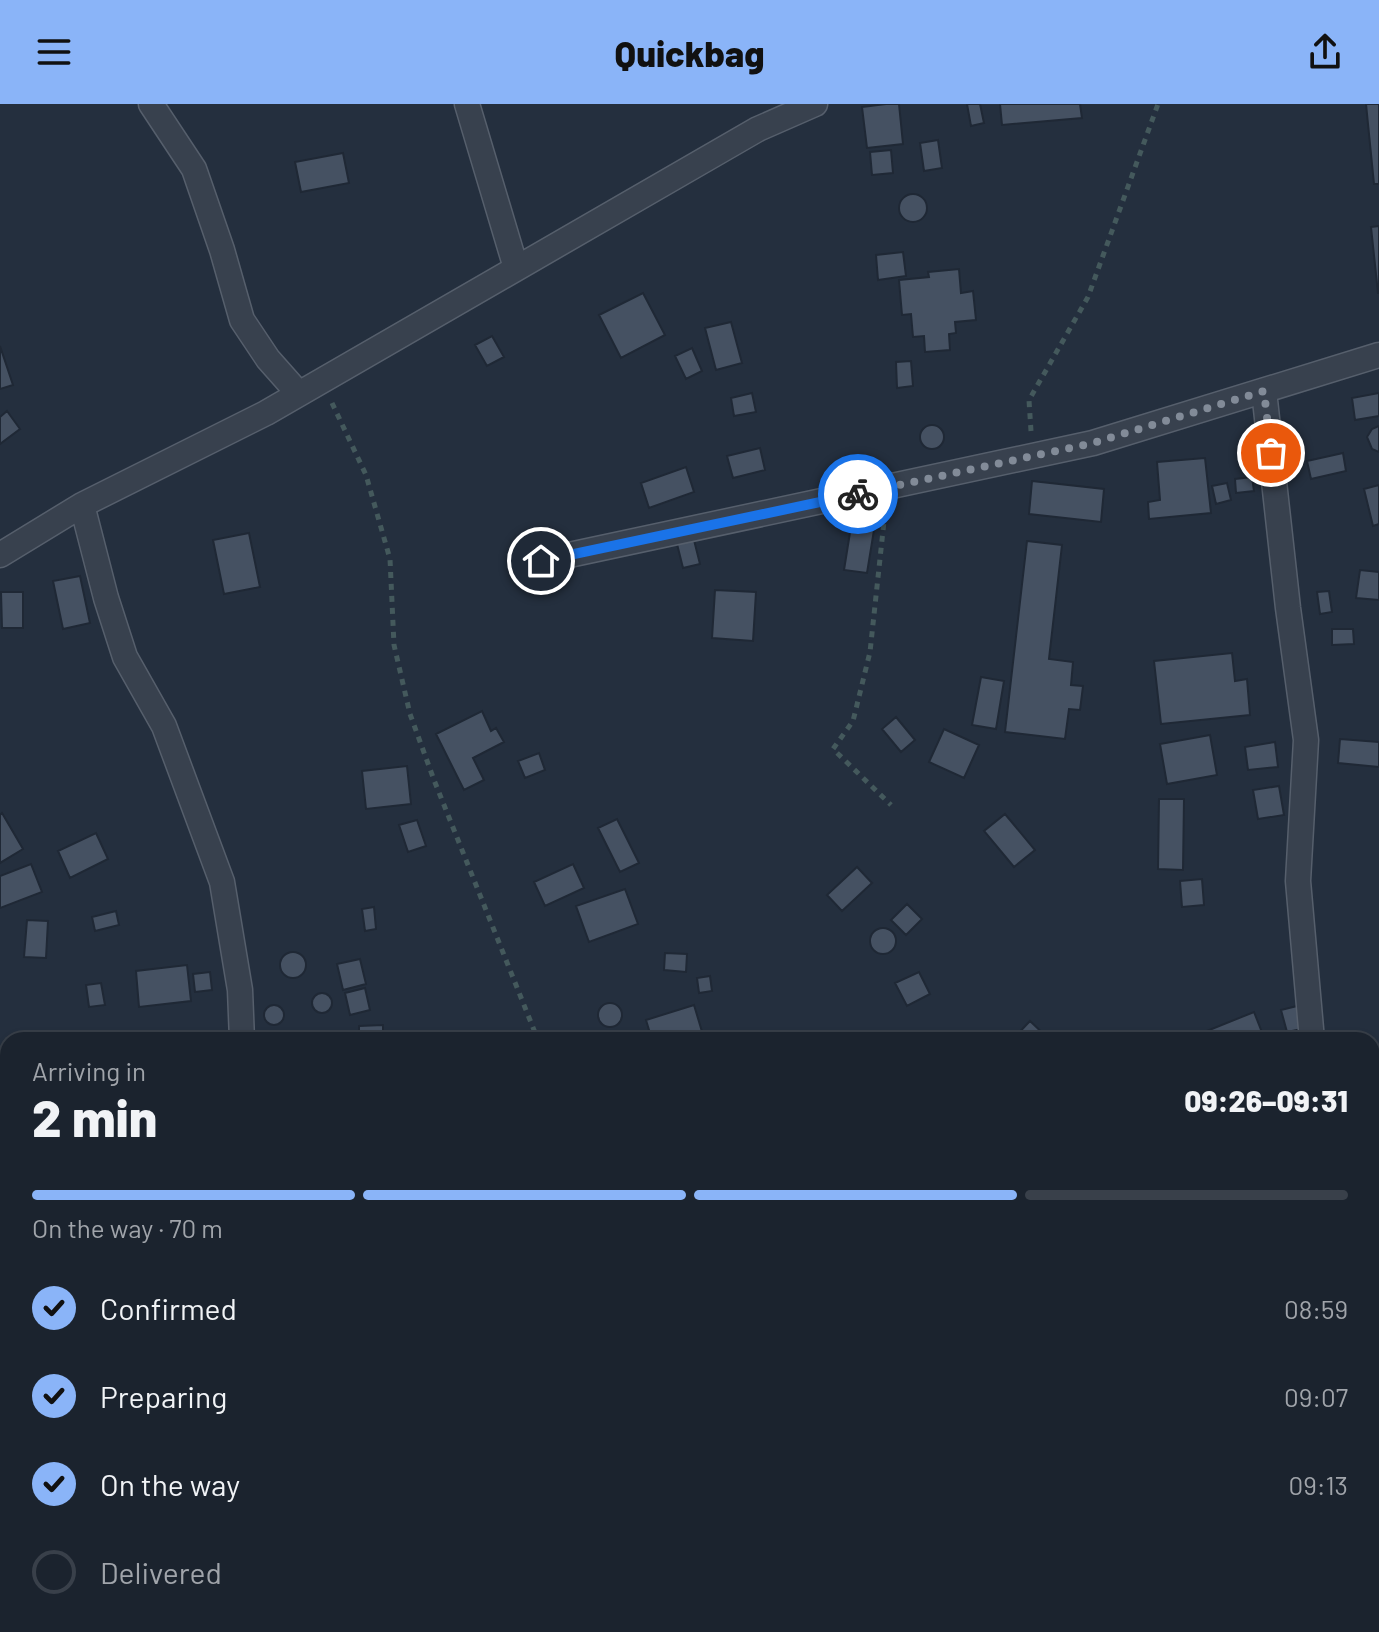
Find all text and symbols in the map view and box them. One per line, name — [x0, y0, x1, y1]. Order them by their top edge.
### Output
icon: menu — [32, 30, 76, 74]
icon: share — [1303, 30, 1347, 74]
text: Quickbag — [615, 31, 764, 74]
pin — [1237, 419, 1305, 487]
icon: bag — [1249, 431, 1293, 475]
courier — [818, 454, 898, 534]
icon: bike — [836, 472, 880, 516]
pin — [507, 527, 575, 595]
icon: home — [519, 539, 563, 583]
text: Arriving in — [32, 1055, 146, 1086]
text: 09:26–09:31 — [1184, 1082, 1348, 1118]
text: 2 min — [32, 1085, 157, 1147]
text: On the way · 70 m — [32, 1212, 223, 1243]
icon: check — [32, 1286, 76, 1330]
text: Confirmed — [100, 1290, 237, 1326]
text: 08:59 — [1284, 1293, 1348, 1324]
icon: check — [32, 1374, 76, 1418]
text: Preparing — [100, 1378, 227, 1414]
text: 09:07 — [1284, 1381, 1348, 1412]
icon: check — [32, 1462, 76, 1506]
text: On the way — [100, 1466, 240, 1502]
text: 09:13 — [1288, 1469, 1348, 1500]
text: Delivered — [100, 1554, 222, 1590]

